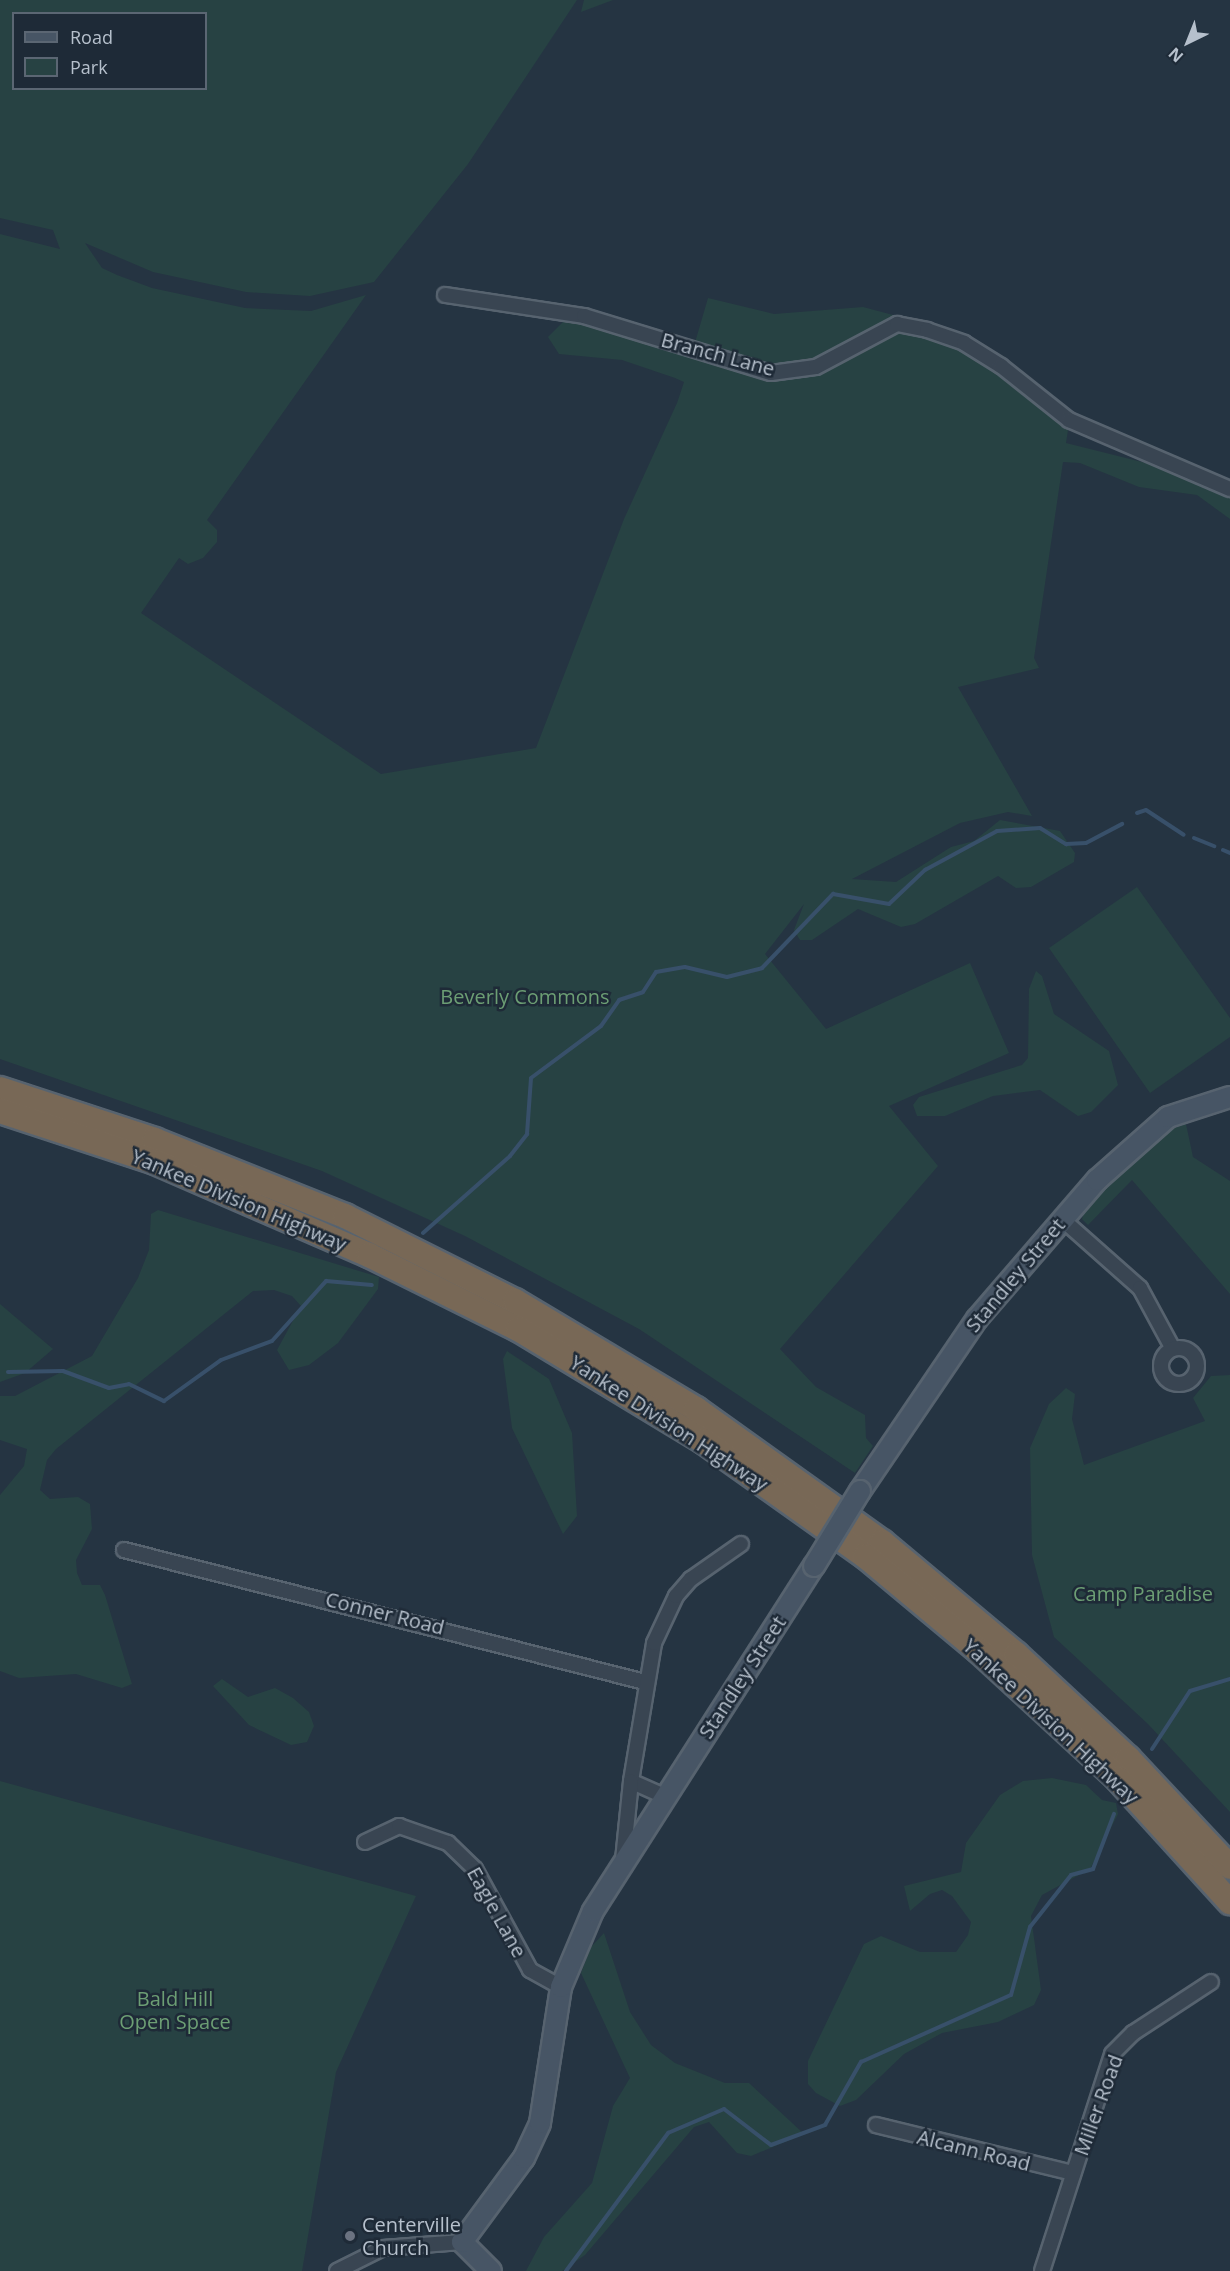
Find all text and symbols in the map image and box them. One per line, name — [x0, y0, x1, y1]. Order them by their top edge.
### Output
legend — [12, 12, 207, 90]
north arrow — [1158, 12, 1218, 72]
text: Road — [70, 25, 113, 49]
text: N — [1163, 43, 1188, 68]
text: Park — [70, 55, 108, 79]
street label: Branch Lane — [659, 327, 777, 381]
park label: Beverly Commons — [440, 984, 610, 1008]
street label: Yankee Division Highway — [128, 1144, 350, 1256]
street label: Standley Street — [960, 1213, 1070, 1337]
street label: Yankee Division Highway — [566, 1350, 772, 1496]
park label: Camp Paradise — [1073, 1581, 1213, 1605]
street label: Conner Road — [323, 1587, 447, 1639]
street label: Standley Street — [694, 1611, 790, 1743]
street label: Yankee Division Highway — [958, 1633, 1144, 1809]
street label: Eagle Lane — [462, 1863, 532, 1961]
park label: Bald Hill Open Space — [119, 1986, 231, 2033]
street label: Miller Road — [1069, 2051, 1127, 2159]
street label: Alcann Road — [915, 2124, 1033, 2176]
place label: Centerville Church — [362, 2212, 461, 2259]
marker: Centerville Church — [343, 2229, 357, 2243]

